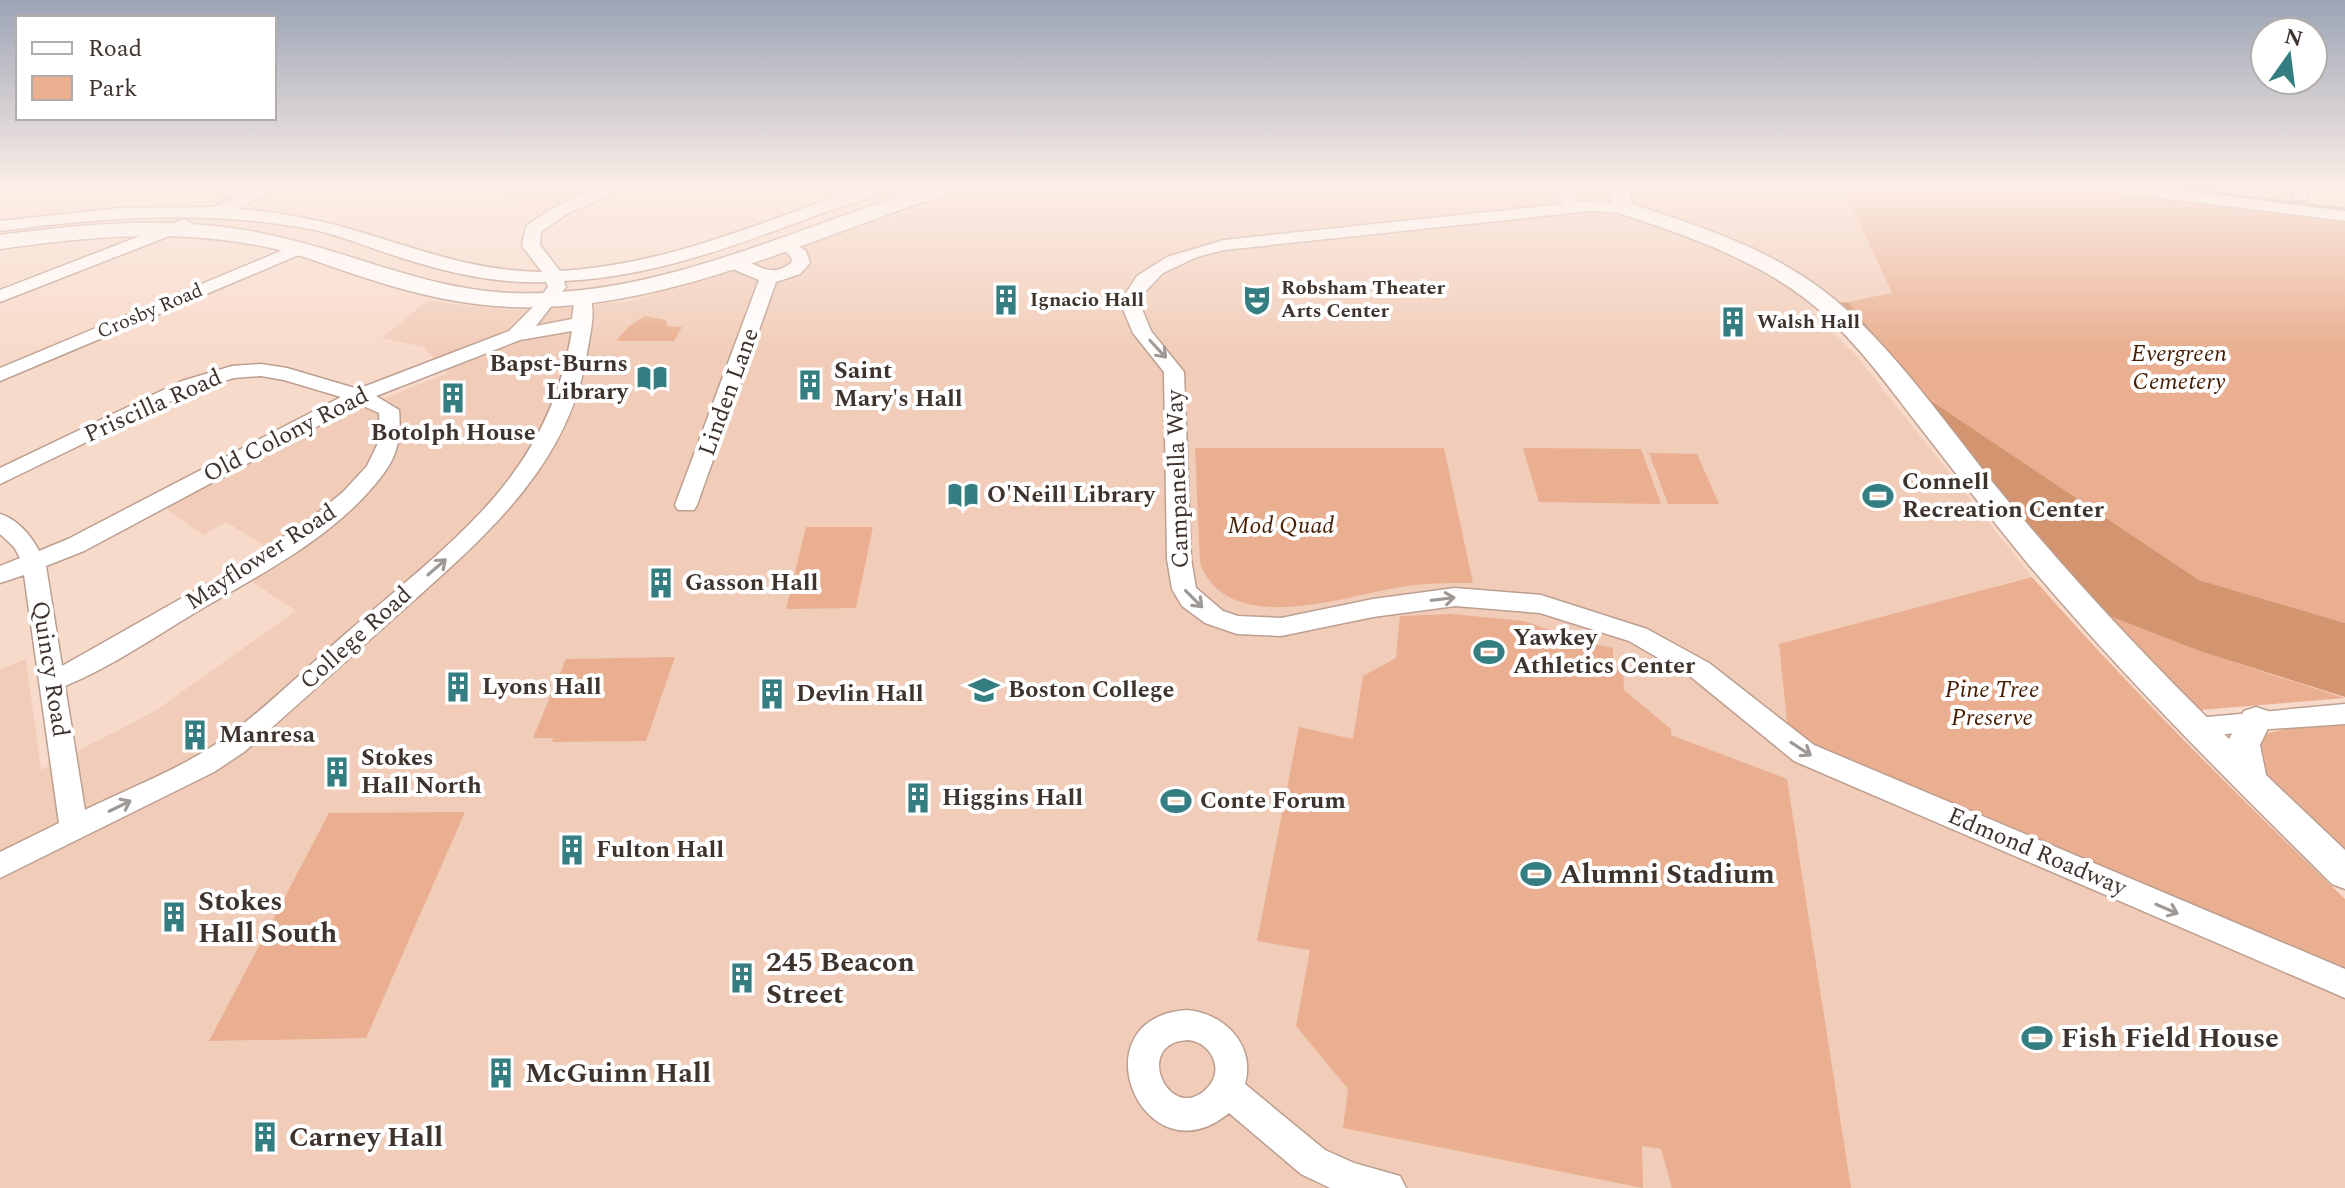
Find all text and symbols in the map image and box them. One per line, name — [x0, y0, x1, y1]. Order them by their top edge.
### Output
legend — [16, 16, 276, 120]
north arrow — [2249, 16, 2329, 96]
text: N — [2281, 20, 2306, 56]
text: Road — [88, 31, 142, 67]
text: Park — [88, 71, 138, 107]
place label: Robsham Theater Arts Center — [1281, 273, 1445, 326]
street label: Crosby Road — [92, 275, 208, 347]
building icon: Ignacio Hall — [989, 283, 1023, 317]
theatre icon: Robsham Theater Arts Center — [1240, 283, 1274, 317]
place label: Ignacio Hall — [1030, 285, 1144, 315]
building icon: Walsh Hall — [1716, 305, 1750, 339]
place label: Walsh Hall — [1757, 307, 1860, 337]
street label: Linden Lane — [689, 323, 769, 461]
park label: Evergreen Cemetery — [2131, 336, 2227, 400]
one-way arrow — [1148, 339, 1167, 359]
place label: Bapst-Burns Library — [489, 346, 630, 410]
place label: Saint Mary's Hall — [834, 353, 963, 417]
street label: Priscilla Road — [78, 360, 228, 452]
library icon: Bapst-Burns Library — [635, 361, 669, 395]
building icon: Saint Mary's Hall — [793, 368, 827, 402]
street label: Old Colony Road — [197, 378, 375, 492]
building icon: Botolph House — [436, 381, 470, 415]
street label: Campanella Way — [1157, 388, 1199, 569]
place label: Botolph House — [370, 415, 536, 451]
place label: Connell Recreation Center — [1902, 464, 2105, 528]
place label: O'Neill Library — [987, 477, 1157, 513]
library icon: O'Neill Library — [946, 478, 980, 512]
sports icon: Connell Recreation Center — [1861, 479, 1895, 513]
street label: Mayflower Road — [178, 495, 344, 619]
park label: Mod Quad — [1228, 508, 1334, 544]
one-way arrow — [427, 558, 447, 576]
place label: Gasson Hall — [685, 565, 819, 601]
building icon: Gasson Hall — [644, 566, 678, 600]
street label: College Road — [292, 578, 420, 698]
one-way arrow — [1184, 589, 1203, 609]
one-way arrow — [1430, 591, 1455, 606]
street label: Quincy Road — [21, 598, 79, 740]
place label: Yawkey Athletics Center — [1513, 620, 1696, 684]
sports icon: Yawkey Athletics Center — [1472, 635, 1506, 669]
place label: Lyons Hall — [482, 669, 602, 705]
building icon: Lyons Hall — [441, 670, 475, 704]
place label: Boston College — [1008, 672, 1174, 708]
park label: Pine Tree Preserve — [1945, 672, 2039, 736]
school or university icon: Boston College — [967, 673, 1001, 707]
place label: Devlin Hall — [796, 676, 924, 712]
building icon: Devlin Hall — [755, 677, 789, 711]
place label: Manresa — [219, 717, 316, 753]
building icon: Manresa — [178, 718, 212, 752]
place label: Stokes Hall North — [361, 740, 482, 804]
one-way arrow — [1789, 742, 1812, 758]
building icon: Stokes Hall North — [320, 755, 354, 789]
place label: Higgins Hall — [942, 780, 1083, 816]
building icon: Higgins Hall — [901, 781, 935, 815]
place label: Conte Forum — [1200, 783, 1346, 819]
sports icon: Conte Forum — [1159, 784, 1193, 818]
one-way arrow — [108, 798, 132, 813]
street label: Edmond Roadway — [1942, 798, 2133, 907]
place label: Fulton Hall — [596, 832, 724, 868]
building icon: Fulton Hall — [555, 833, 589, 867]
place label: Alumni Stadium — [1560, 853, 1775, 896]
sports icon: Alumni Stadium — [1519, 857, 1553, 891]
place label: Stokes Hall South — [198, 880, 337, 955]
building icon: Stokes Hall South — [157, 900, 191, 934]
one-way arrow — [2155, 902, 2179, 917]
place label: 245 Beacon Street — [766, 941, 915, 1016]
building icon: 245 Beacon Street — [725, 961, 759, 995]
place label: Fish Field House — [2061, 1017, 2279, 1060]
sports icon: Fish Field House — [2020, 1021, 2054, 1055]
place label: McGuinn Hall — [525, 1052, 711, 1095]
building icon: McGuinn Hall — [484, 1056, 518, 1090]
place label: Carney Hall — [289, 1116, 443, 1159]
building icon: Carney Hall — [248, 1120, 282, 1154]

